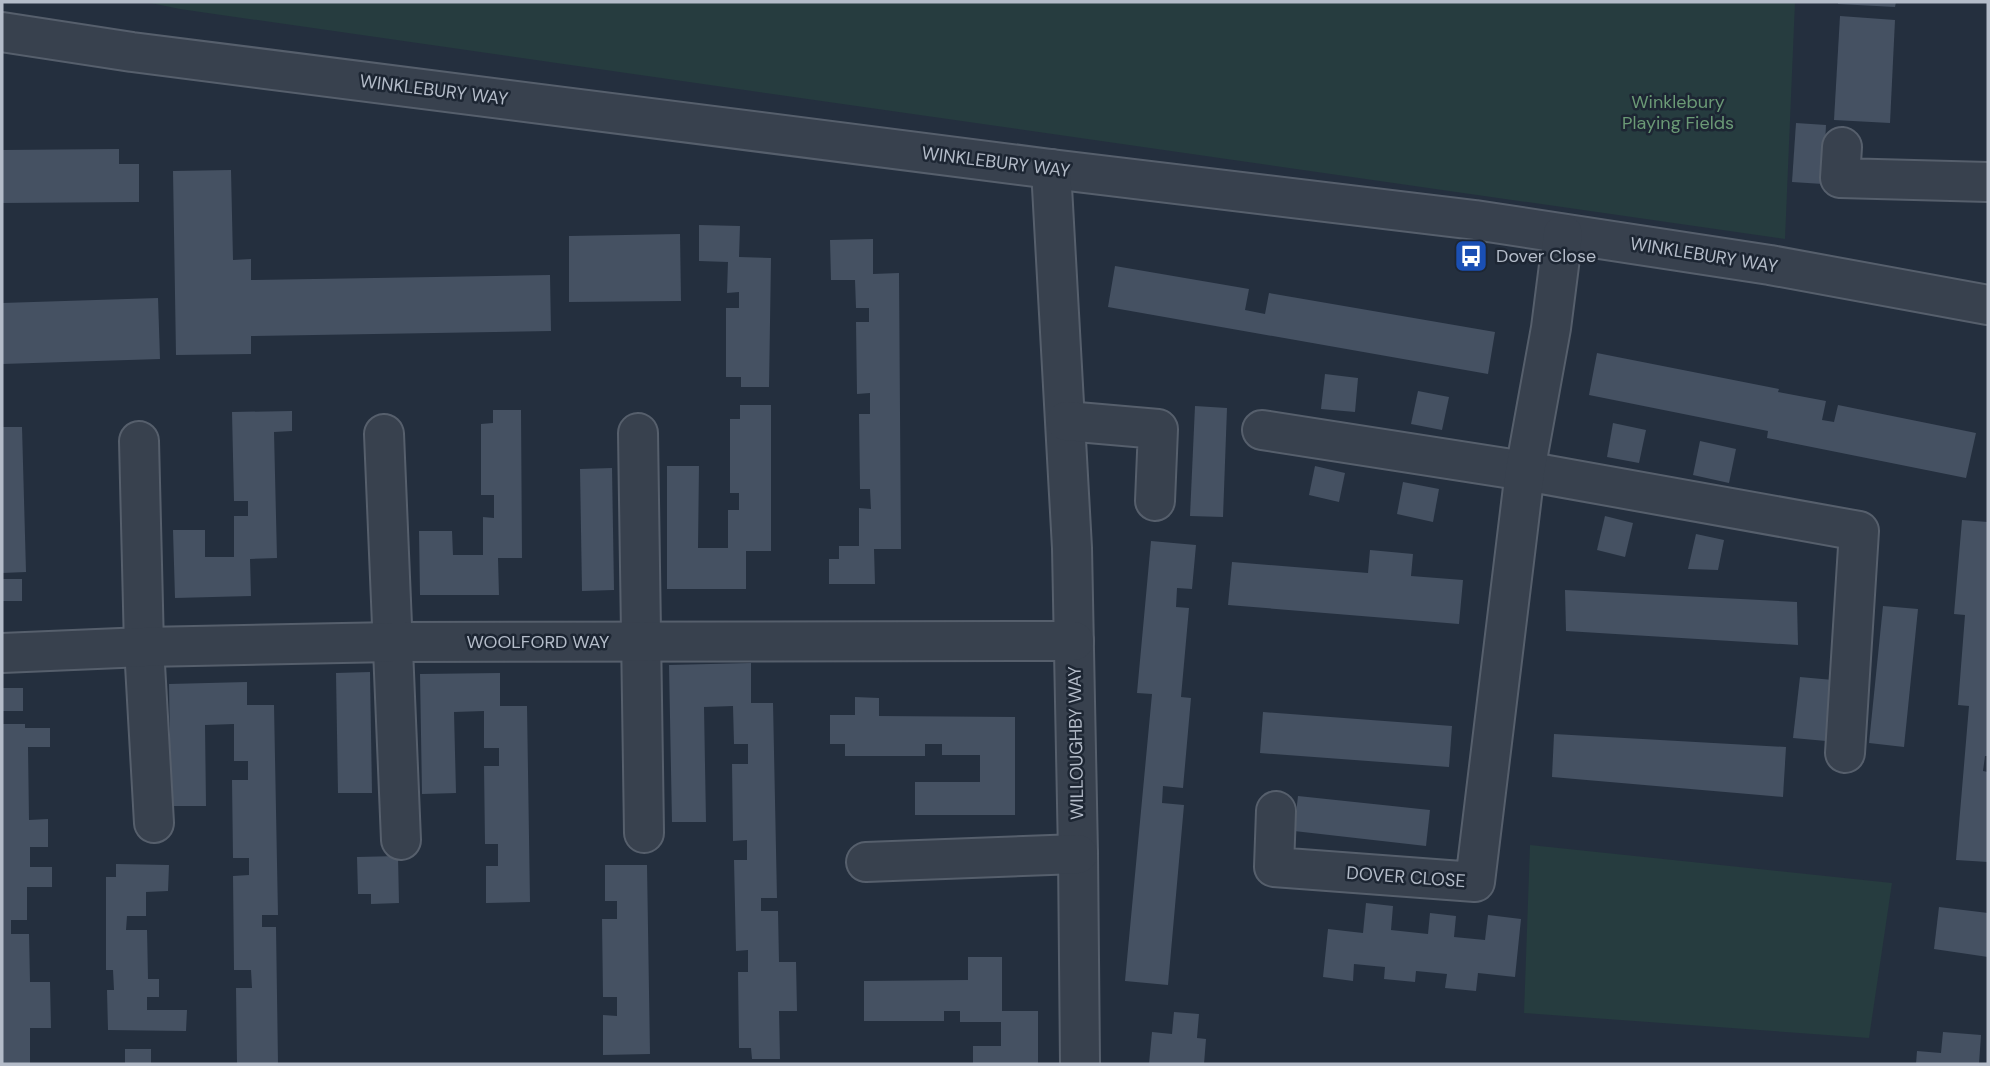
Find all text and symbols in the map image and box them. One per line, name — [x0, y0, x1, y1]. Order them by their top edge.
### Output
street label: WINKLEBURY WAY — [358, 69, 510, 111]
park label: Winklebury Playing Fields — [1622, 90, 1734, 135]
street label: WINKLEBURY WAY — [920, 141, 1072, 183]
street label: WINKLEBURY WAY — [1628, 231, 1780, 279]
bus stop icon: Dover Close — [1452, 237, 1490, 275]
place label: Dover Close — [1496, 244, 1596, 268]
street label: WOOLFORD WAY — [467, 630, 610, 654]
street label: WILLOUGHBY WAY — [1063, 665, 1089, 820]
street label: DOVER CLOSE — [1346, 861, 1466, 893]

